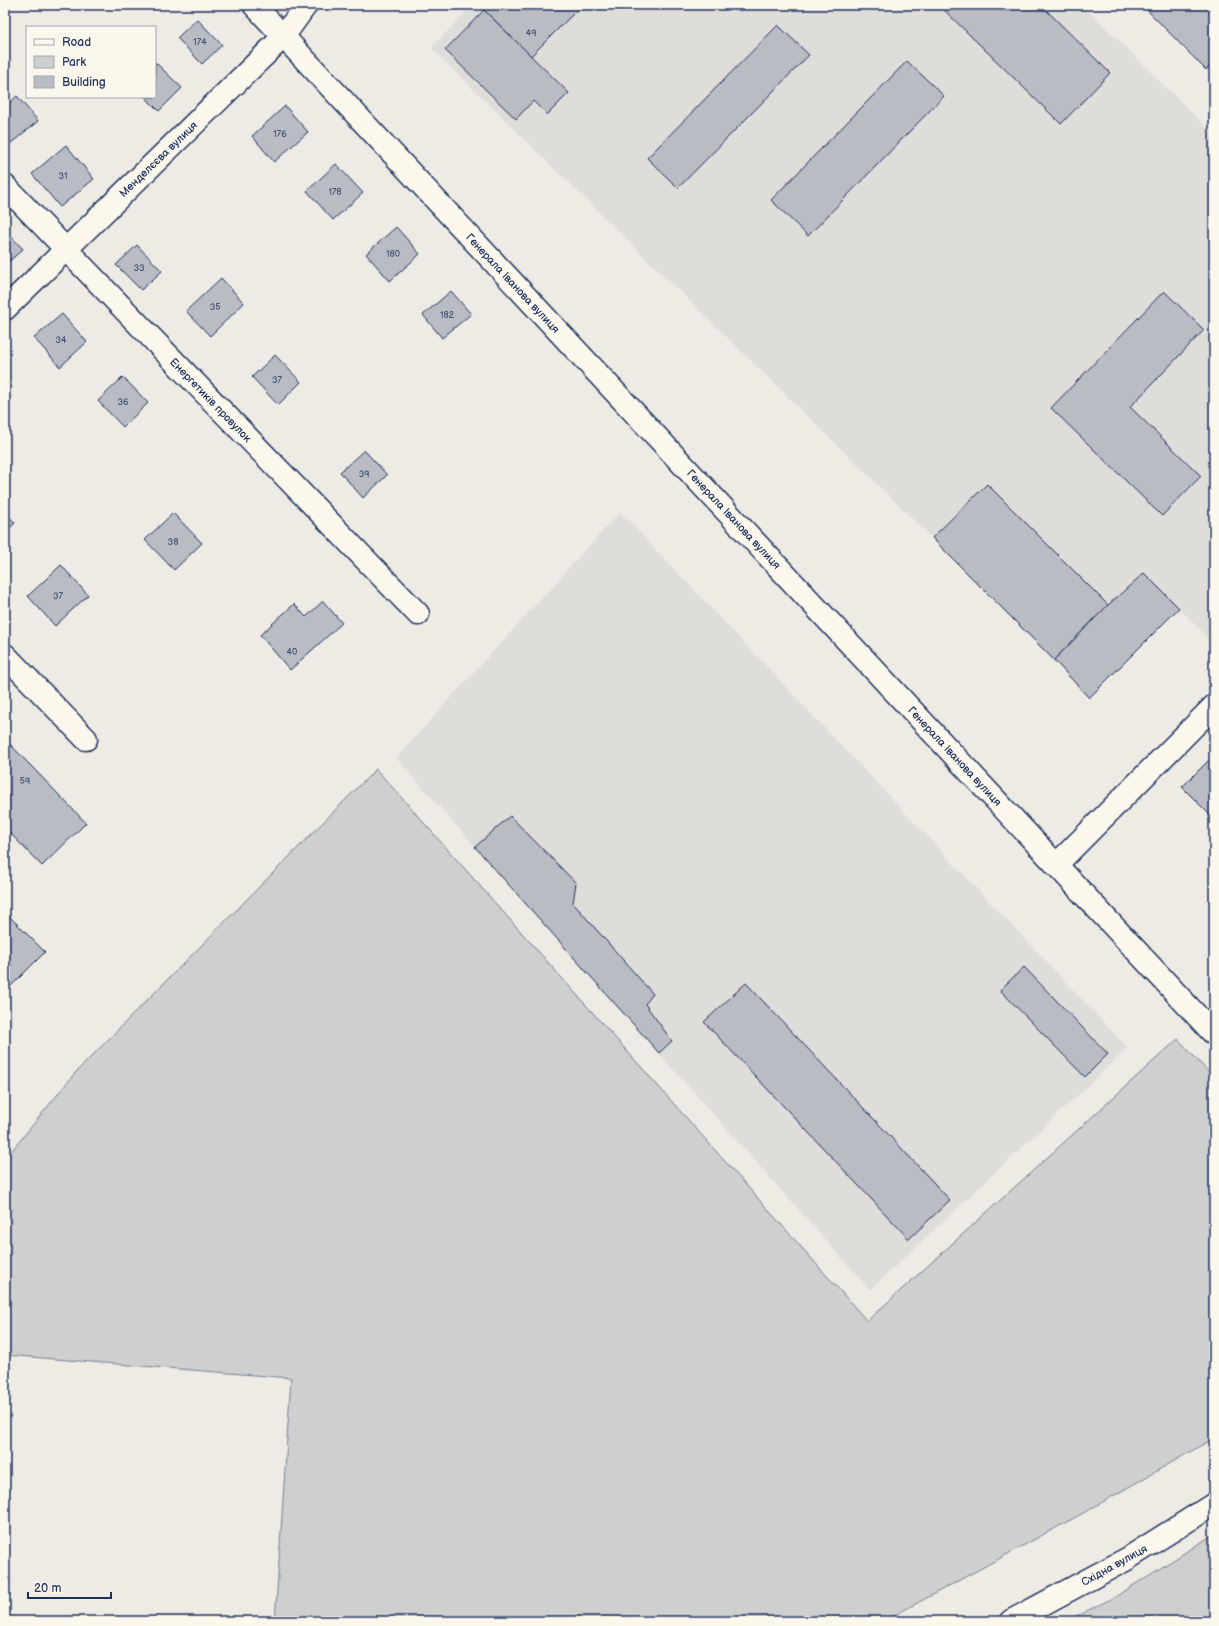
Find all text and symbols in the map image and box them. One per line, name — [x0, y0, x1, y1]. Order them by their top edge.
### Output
legend — [26, 26, 156, 98]
house number: 49 — [526, 28, 536, 39]
text: Road — [62, 35, 91, 50]
house number: 174 — [193, 37, 207, 48]
text: Park — [62, 55, 86, 70]
text: Building — [62, 75, 106, 90]
street label: Менделєєва вулиця — [117, 119, 200, 200]
house number: 176 — [273, 129, 287, 140]
house number: 31 — [58, 171, 68, 182]
house number: 178 — [328, 187, 342, 198]
street label: Генерала Іванова вулиця — [463, 231, 562, 336]
house number: 180 — [386, 249, 400, 260]
house number: 33 — [133, 263, 145, 274]
house number: 35 — [210, 302, 220, 313]
house number: 182 — [440, 310, 455, 321]
house number: 34 — [55, 335, 67, 346]
street label: Енергетиків провулок — [167, 356, 254, 445]
house number: 37 — [272, 375, 283, 386]
house number: 36 — [117, 397, 129, 408]
street label: Генерала Іванова вулиця — [684, 467, 783, 572]
house number: 39 — [359, 469, 369, 480]
house number: 38 — [168, 537, 178, 548]
house number: 37 — [53, 591, 64, 602]
house number: 40 — [287, 647, 297, 658]
street label: Генерала Іванова вулиця — [905, 704, 1004, 809]
house number: 59 — [20, 776, 30, 787]
street label: Східна вулиця — [1079, 1542, 1149, 1589]
scale bar — [28, 1574, 111, 1600]
text: 20 m — [34, 1581, 61, 1596]

